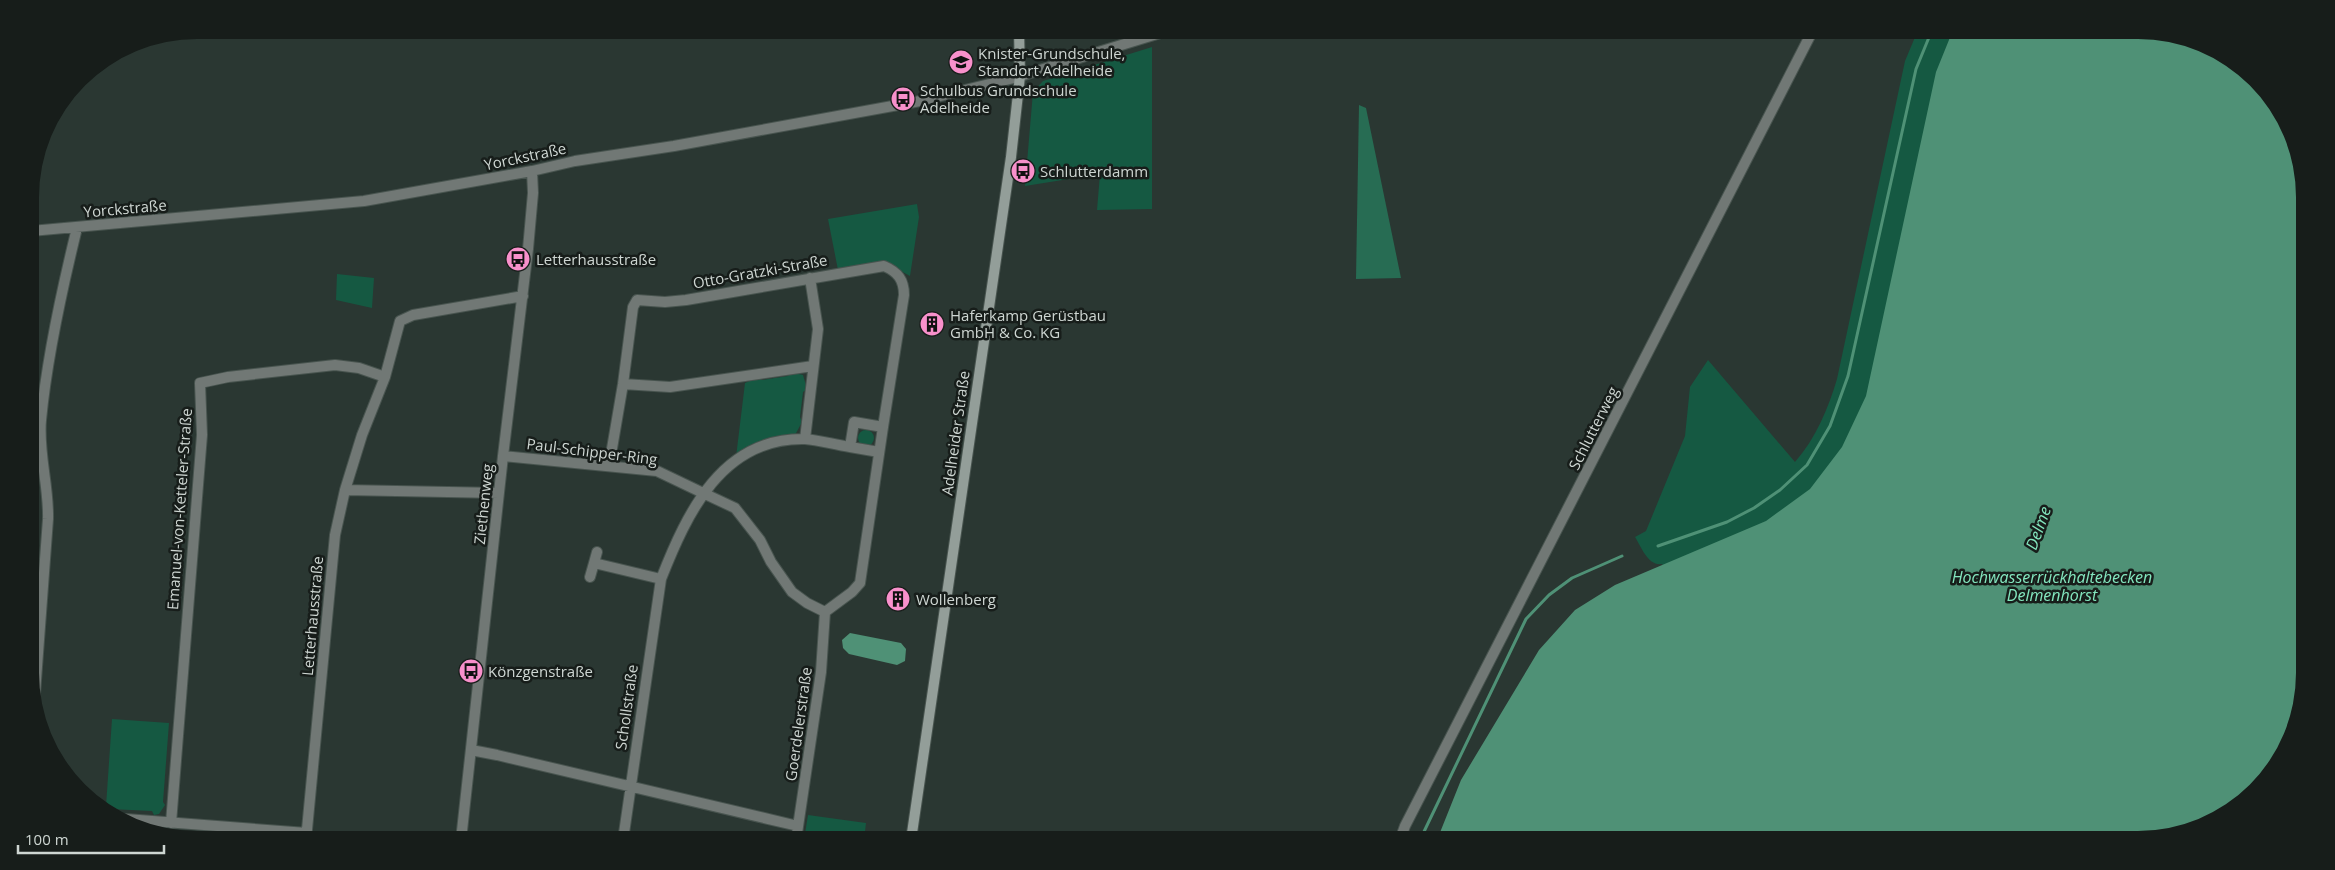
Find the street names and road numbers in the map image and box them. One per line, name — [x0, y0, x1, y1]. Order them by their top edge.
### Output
street label: Yorckstraße — [482, 138, 568, 174]
street label: Yorckstraße — [83, 194, 167, 222]
street label: Otto-Gratzki-Straße — [691, 249, 829, 293]
street label: Adelheider Straße — [936, 369, 974, 497]
street label: Schlutterweg — [1563, 383, 1623, 473]
street label: Emanuel-von-Ketteler-Straße — [162, 407, 196, 611]
street label: Paul-Schipper-Ring — [525, 433, 659, 469]
street label: Ziethenweg — [469, 463, 497, 545]
street label: Letterhausstraße — [297, 555, 327, 677]
street label: Schollstraße — [610, 663, 642, 751]
street label: Goerdelerstraße — [780, 666, 816, 782]

